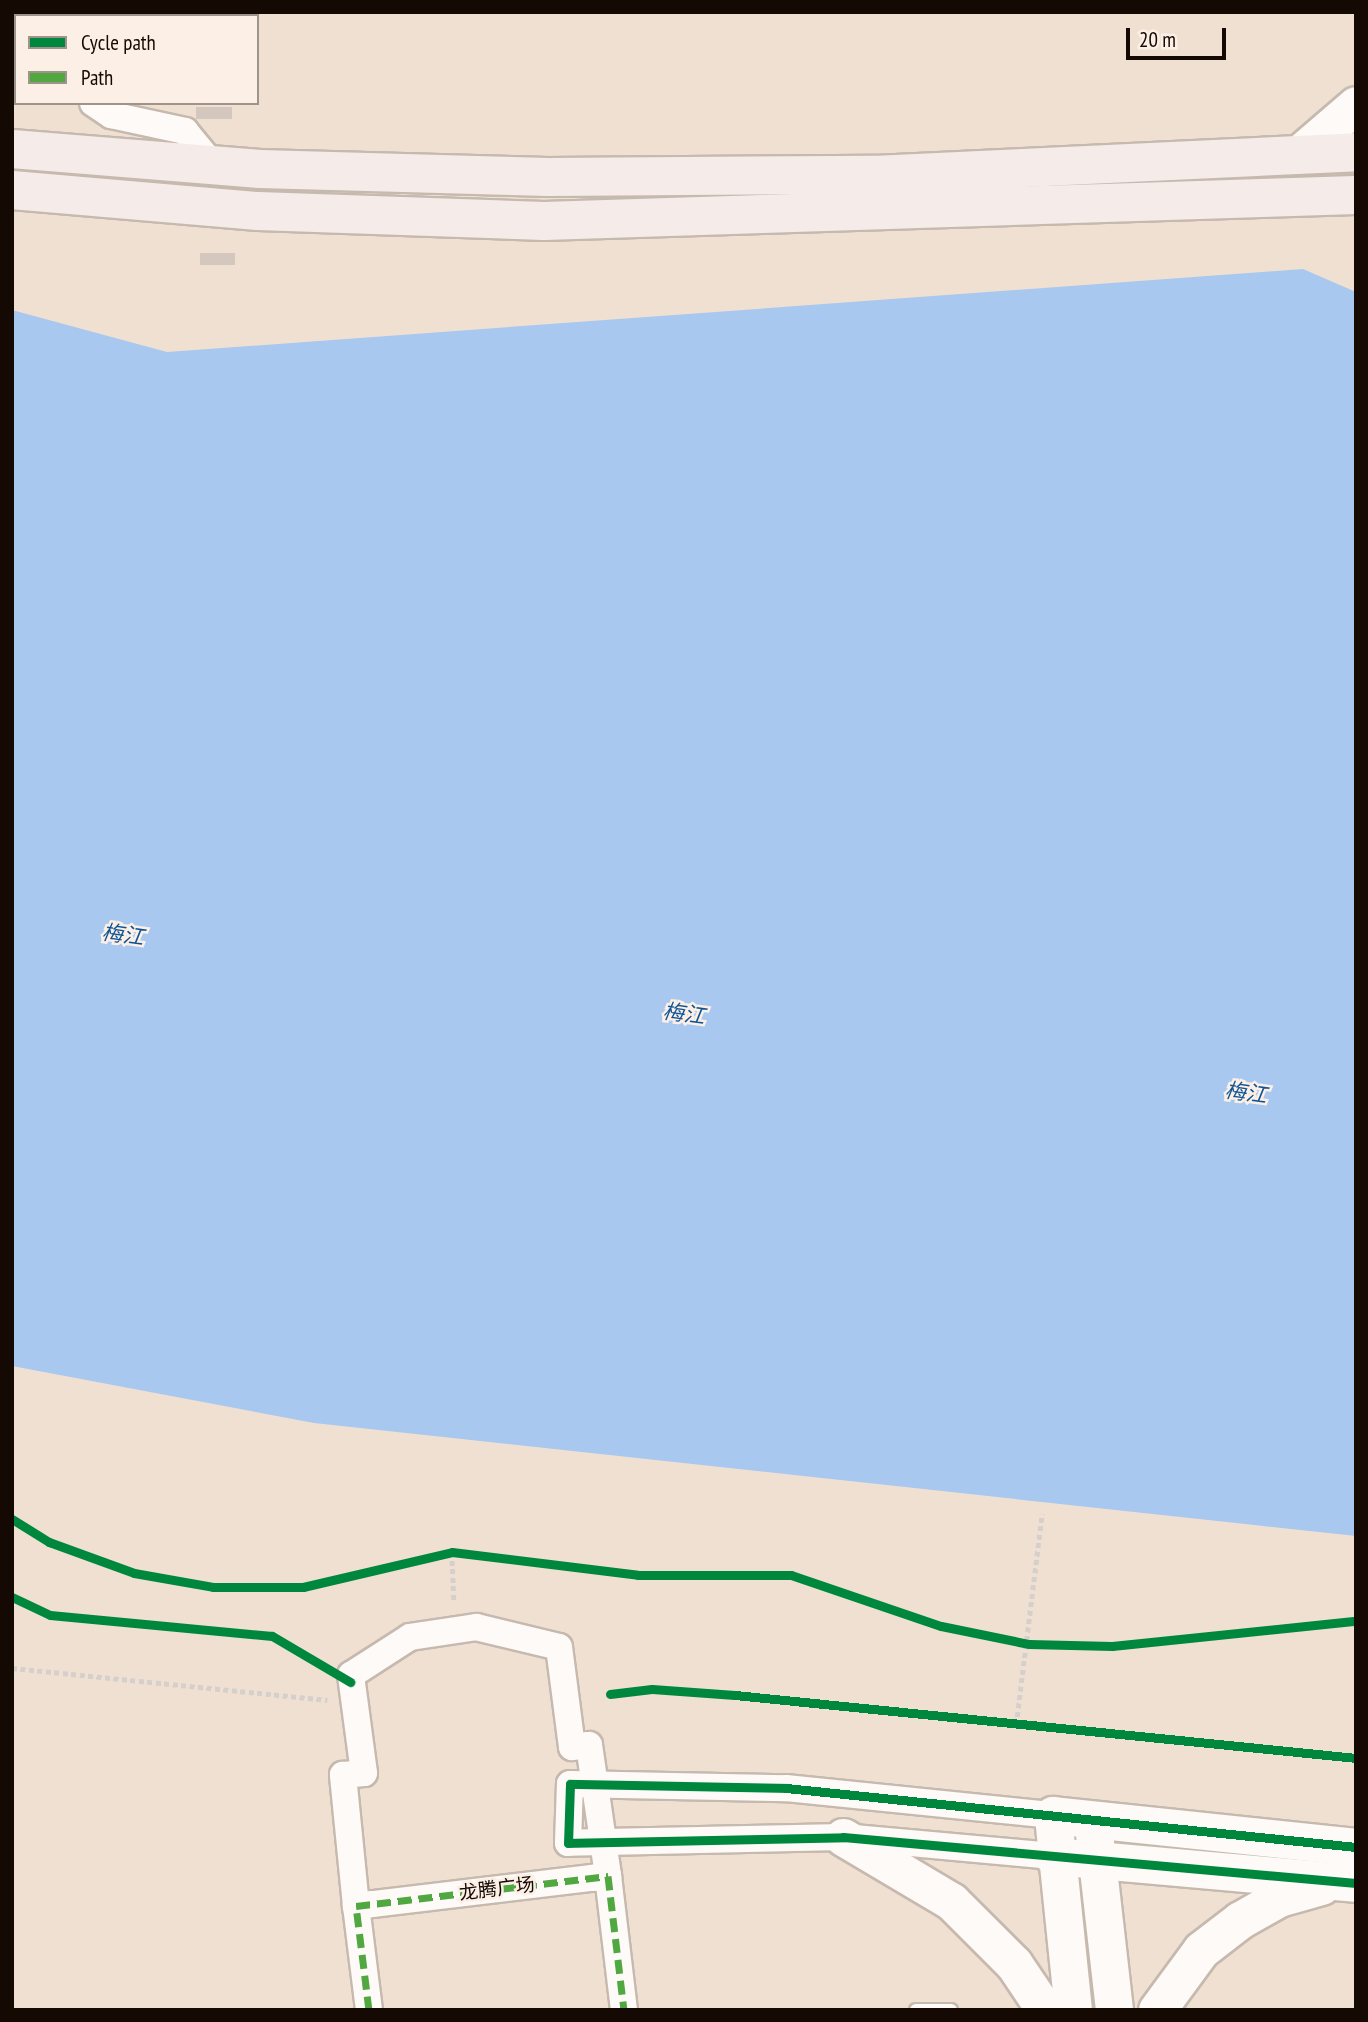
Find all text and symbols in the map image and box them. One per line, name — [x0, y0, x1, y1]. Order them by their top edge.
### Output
legend — [14, 14, 259, 105]
scale bar — [1130, 14, 1230, 58]
text: 20 m — [1139, 26, 1176, 53]
text: Cycle path — [81, 29, 156, 56]
text: Path — [81, 64, 113, 91]
water label: 梅江 — [100, 920, 146, 950]
water label: 梅江 — [661, 999, 707, 1029]
water label: 梅江 — [1223, 1078, 1269, 1108]
street label: 龙腾广场 — [458, 1873, 536, 1905]

